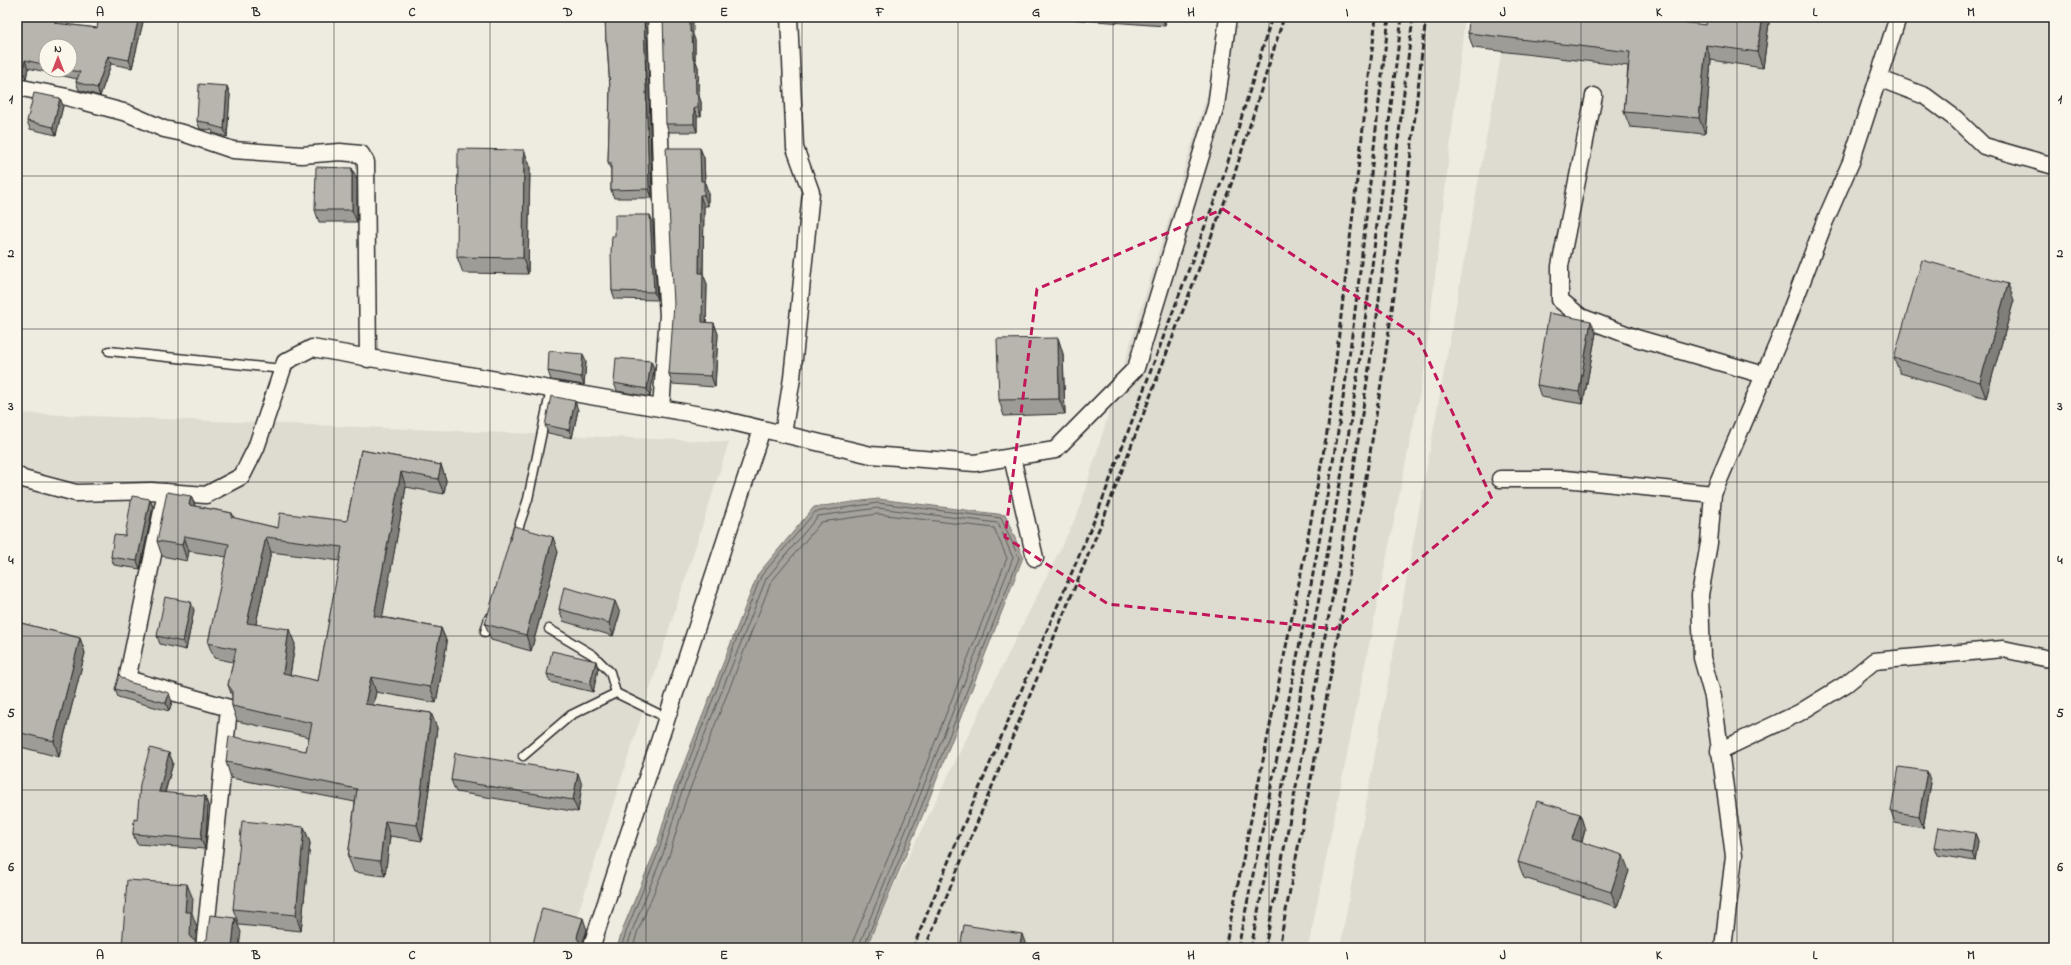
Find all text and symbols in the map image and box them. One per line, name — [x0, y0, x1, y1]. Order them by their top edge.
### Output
text: A — [96, 3, 104, 22]
text: B — [251, 3, 261, 22]
text: C — [408, 3, 416, 22]
text: D — [562, 3, 573, 22]
text: E — [720, 3, 728, 22]
text: F — [875, 3, 885, 22]
text: G — [1032, 3, 1040, 22]
text: H — [1187, 3, 1195, 22]
text: I — [1345, 3, 1349, 22]
text: J — [1500, 3, 1506, 22]
text: K — [1656, 3, 1663, 22]
text: L — [1813, 3, 1819, 22]
text: M — [1967, 3, 1975, 22]
north arrow — [38, 38, 78, 78]
text: N — [54, 41, 62, 57]
text: 1 — [9, 90, 14, 109]
text: 1 — [2058, 90, 2063, 109]
text: 2 — [7, 244, 15, 263]
text: 2 — [2056, 244, 2064, 263]
text: 3 — [7, 397, 14, 416]
text: 3 — [2056, 397, 2063, 416]
text: 4 — [7, 551, 14, 570]
text: 4 — [2056, 551, 2063, 570]
text: 5 — [7, 704, 15, 723]
text: 5 — [2056, 704, 2064, 723]
text: 6 — [7, 858, 14, 877]
text: 6 — [2056, 858, 2063, 877]
text: A — [96, 946, 104, 965]
text: B — [251, 946, 261, 965]
text: C — [408, 946, 416, 965]
text: D — [562, 946, 573, 965]
text: E — [720, 946, 728, 965]
text: F — [875, 946, 885, 965]
text: G — [1032, 946, 1040, 965]
text: H — [1187, 946, 1195, 965]
text: I — [1345, 946, 1349, 965]
text: J — [1500, 946, 1506, 965]
text: K — [1656, 946, 1663, 965]
text: L — [1813, 946, 1819, 965]
text: M — [1967, 946, 1975, 965]

